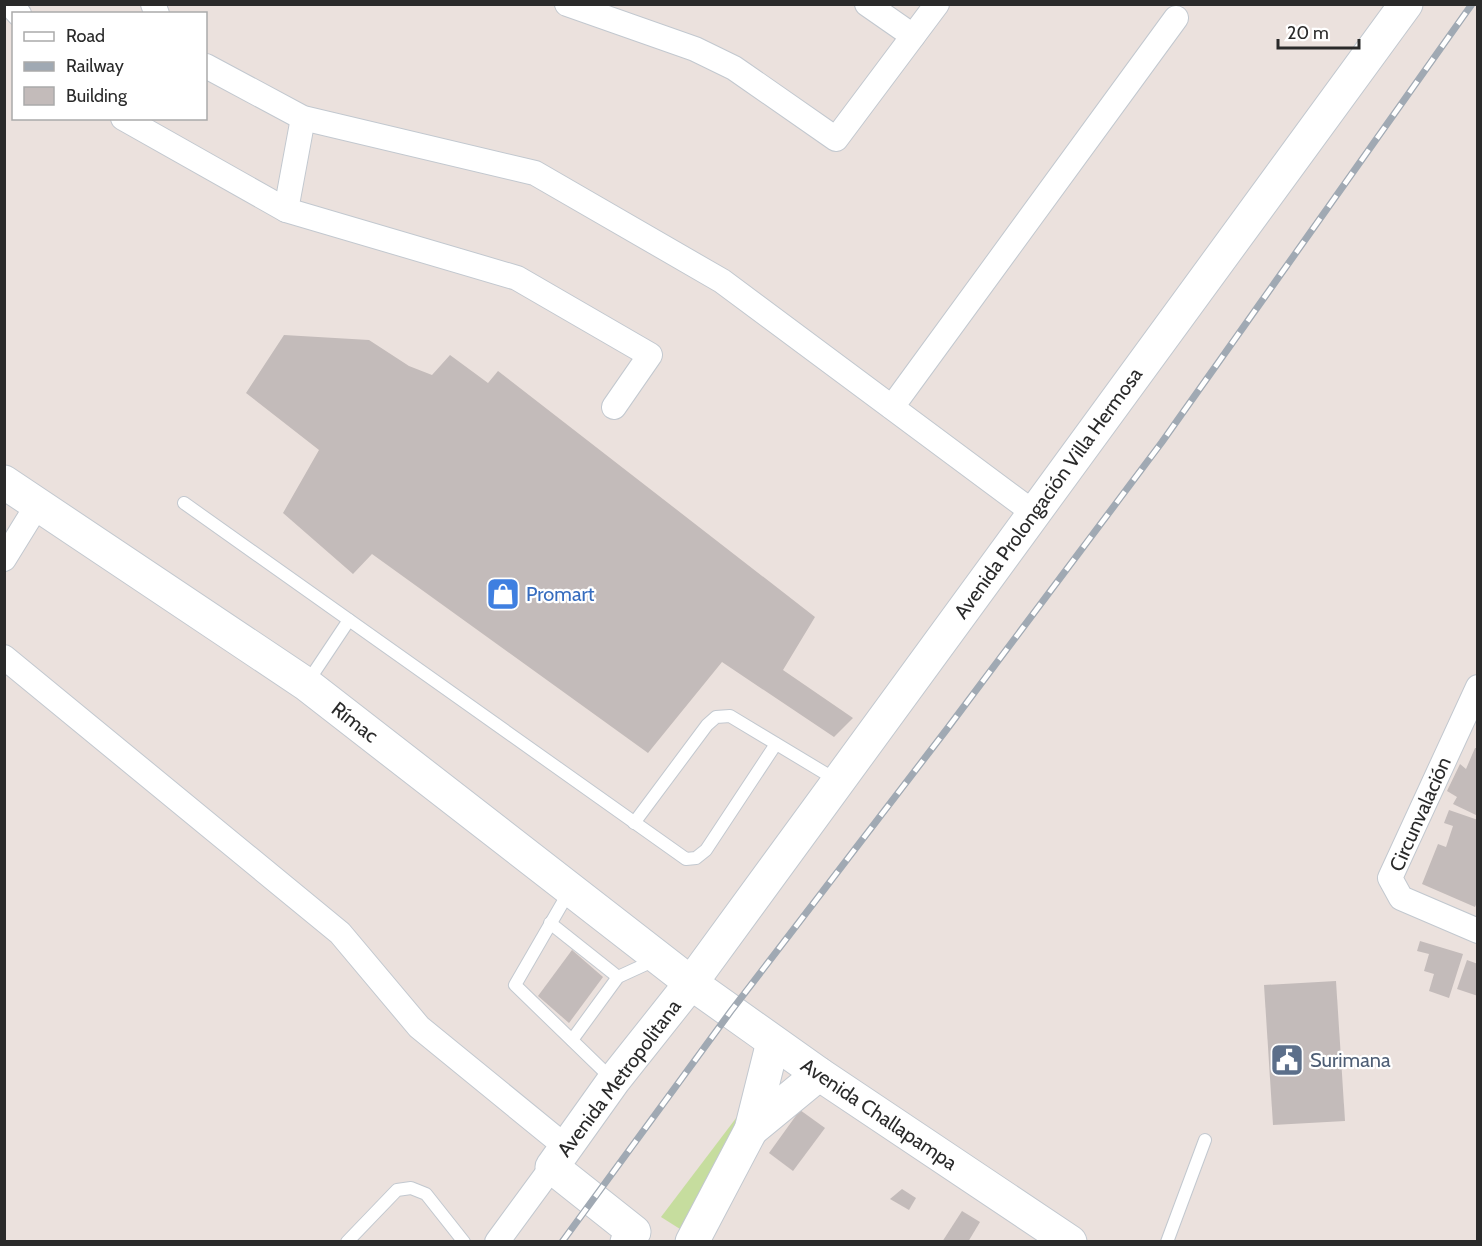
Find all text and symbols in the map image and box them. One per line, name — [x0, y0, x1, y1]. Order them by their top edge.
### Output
legend — [12, 12, 207, 120]
scale bar — [1278, 12, 1359, 50]
text: 20 m — [1287, 22, 1329, 44]
text: Road — [66, 25, 105, 47]
text: Railway — [66, 55, 124, 77]
text: Building — [66, 85, 128, 107]
street label: Avenida Prolongación Villa Hermosa — [949, 362, 1147, 623]
shop icon: Promart — [485, 576, 521, 612]
place label: Promart — [526, 582, 595, 606]
street label: Rímac — [327, 696, 383, 748]
street label: Circunvalación — [1384, 753, 1456, 875]
street label: Avenida Metropolitana — [552, 994, 686, 1161]
public building icon: Surimana — [1269, 1042, 1305, 1078]
place label: Surimana — [1310, 1048, 1391, 1072]
street label: Avenida Challapampa — [796, 1053, 962, 1175]

